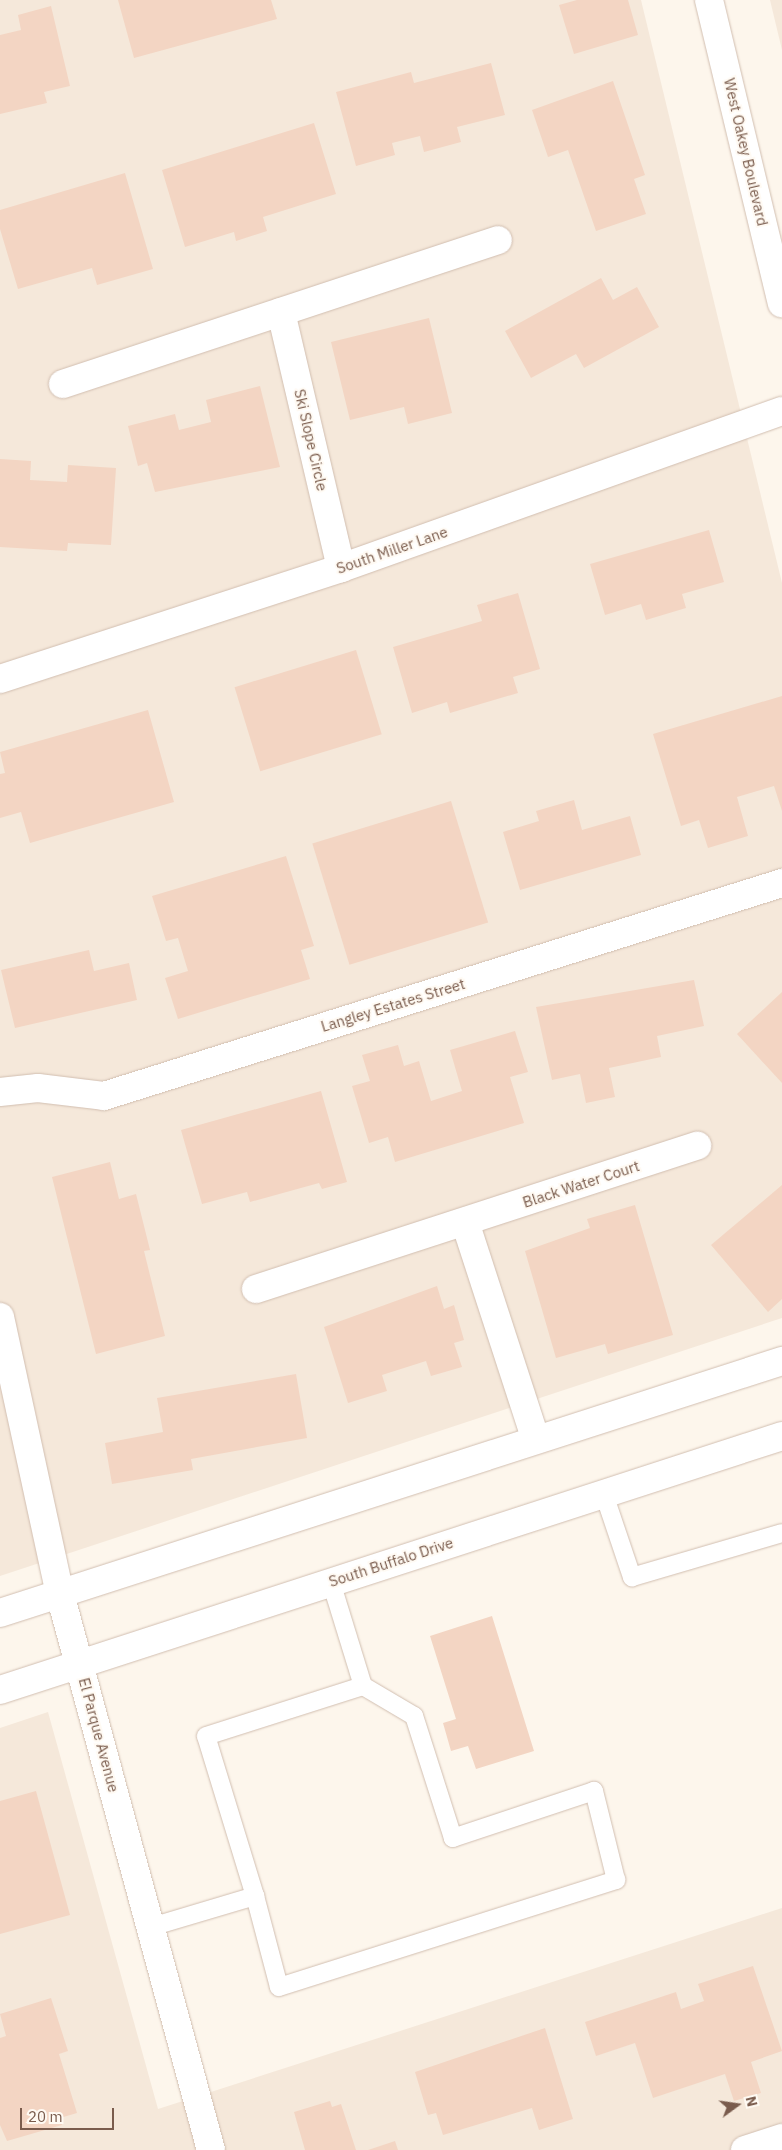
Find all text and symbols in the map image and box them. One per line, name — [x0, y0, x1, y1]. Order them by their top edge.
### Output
street label: West Oakey Boulevard — [720, 76, 772, 228]
street label: Ski Slope Circle — [291, 387, 331, 493]
street label: South Miller Lane — [334, 523, 450, 577]
street label: Langley Estates Street — [319, 974, 467, 1036]
street label: Black Water Court — [520, 1157, 642, 1211]
street label: South Buffalo Drive — [326, 1533, 456, 1591]
street label: El Parque Avenue — [75, 1676, 123, 1794]
north arrow — [712, 2080, 762, 2130]
text: N — [742, 2094, 762, 2108]
scale bar — [22, 2098, 116, 2130]
text: 20 m — [28, 2107, 63, 2126]

